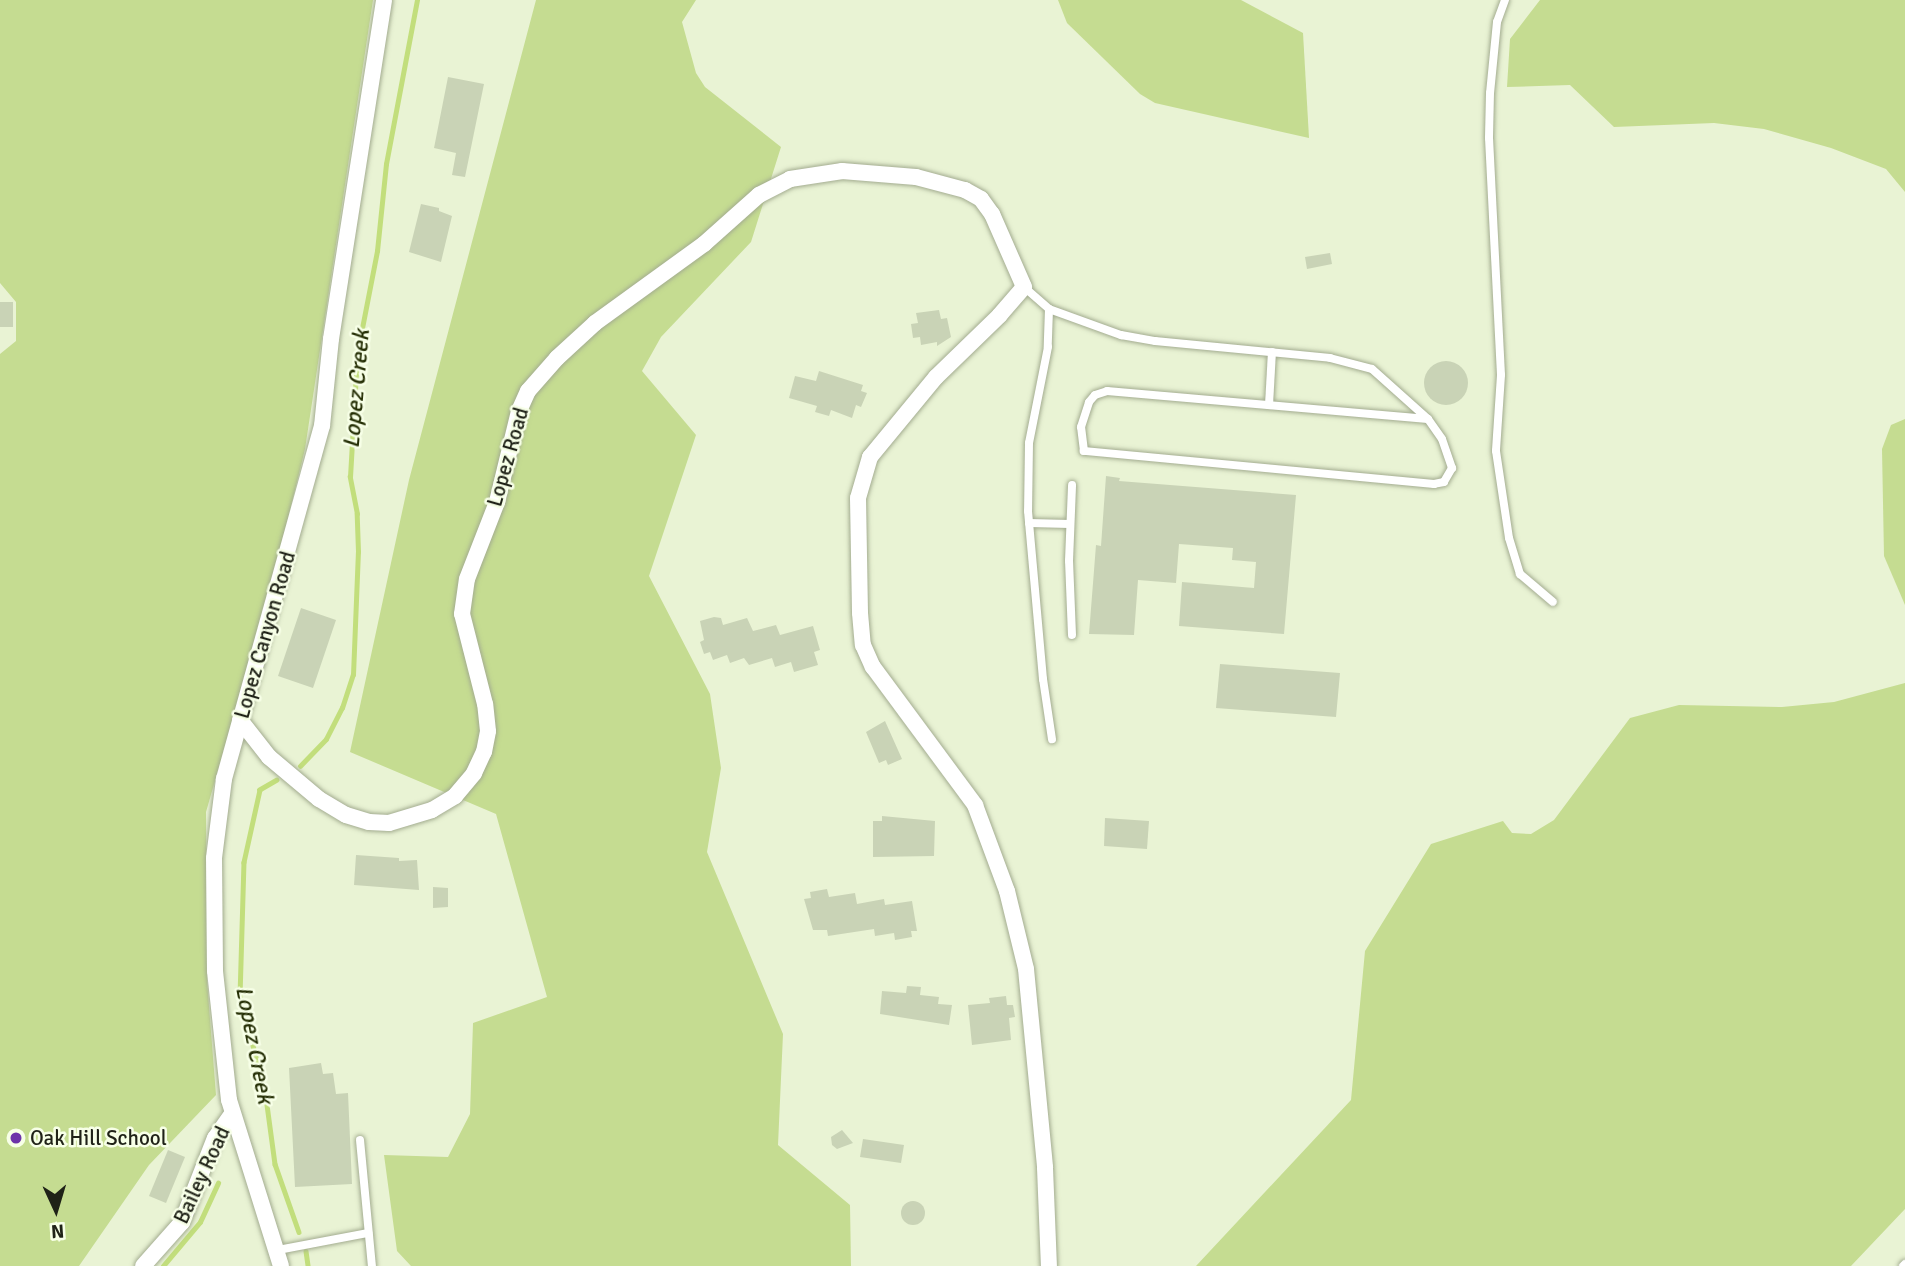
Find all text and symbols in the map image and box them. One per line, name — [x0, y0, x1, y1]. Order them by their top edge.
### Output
water label: Lopez Creek — [338, 329, 376, 449]
street label: Lopez Road — [482, 405, 534, 509]
street label: Lopez Canyon Road — [229, 548, 301, 722]
water label: Lopez Creek — [229, 984, 279, 1106]
street label: Bailey Road — [168, 1122, 236, 1228]
place label: Oak Hill School — [30, 1125, 167, 1151]
marker: Oak Hill School — [8, 1130, 24, 1146]
north arrow — [21, 1175, 91, 1245]
text: N — [50, 1219, 65, 1243]

